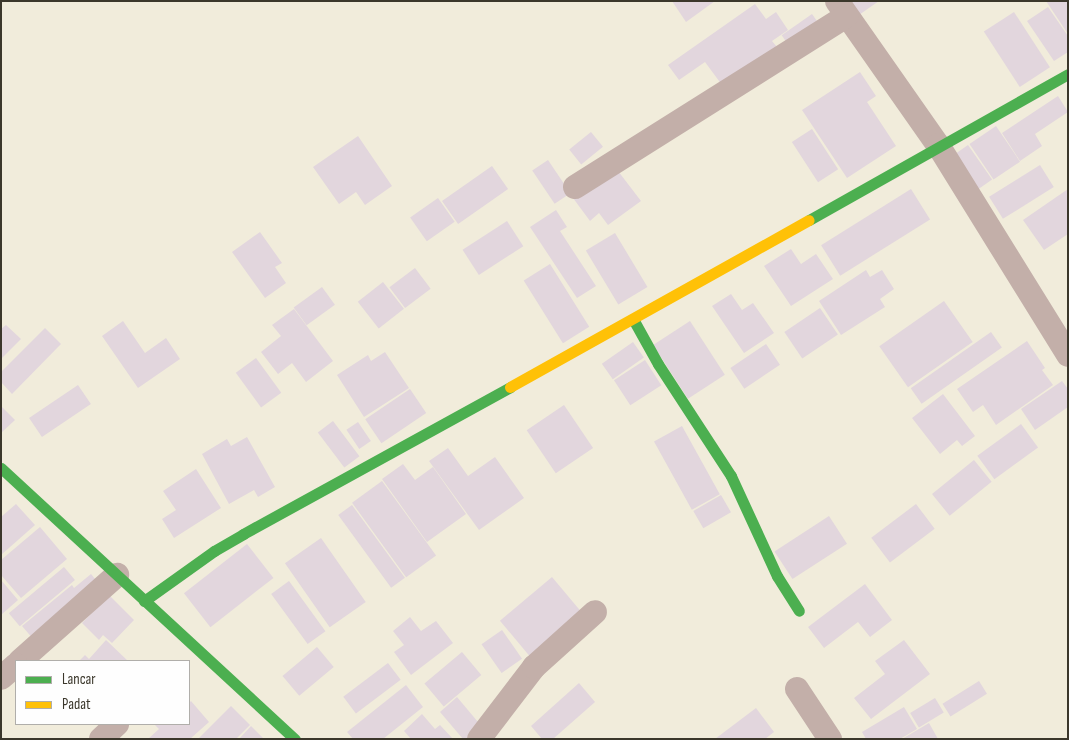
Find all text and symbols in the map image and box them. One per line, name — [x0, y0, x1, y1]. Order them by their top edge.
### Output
legend — [15, 660, 190, 725]
text: Lancar — [62, 670, 96, 689]
text: Padat — [62, 695, 91, 714]

